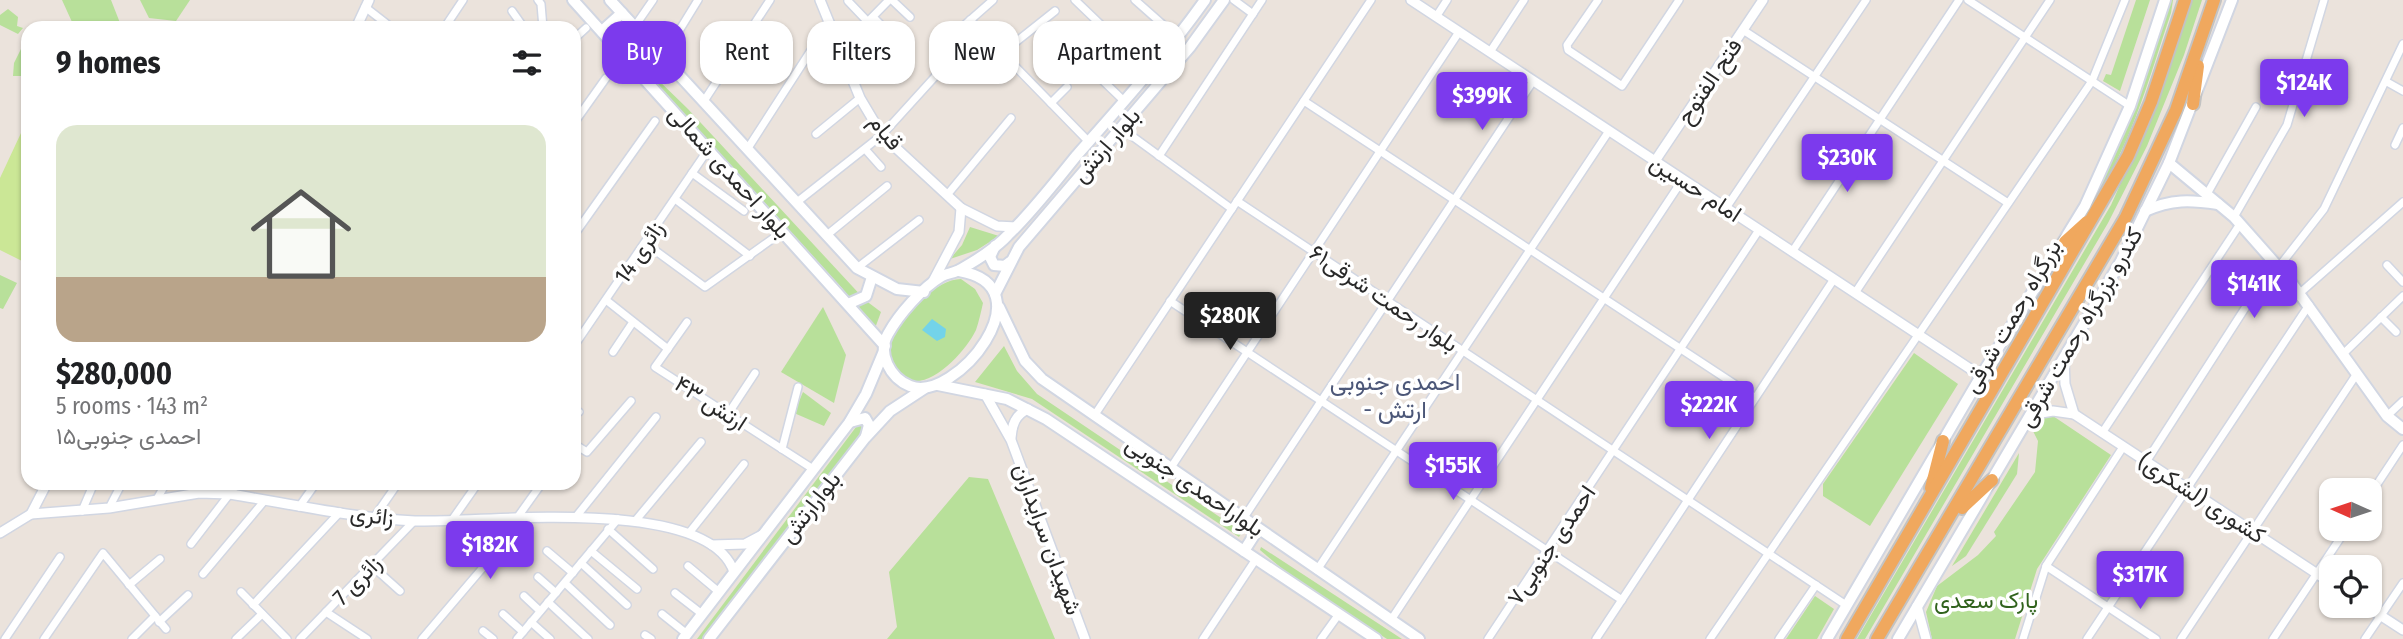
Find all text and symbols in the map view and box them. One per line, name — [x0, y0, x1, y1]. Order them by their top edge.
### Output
chip: Buy — [602, 21, 686, 84]
chip: Rent — [700, 21, 793, 84]
chip: Filters — [807, 21, 915, 84]
chip: New — [929, 21, 1019, 84]
chip: Apartment — [1033, 21, 1185, 84]
street label: فتح الفتوح — [1670, 33, 1749, 130]
icon: filters — [508, 44, 546, 82]
text: 9 homes — [56, 45, 161, 81]
pin: $124K — [2255, 60, 2353, 119]
text: $124K — [2276, 68, 2332, 96]
pin: $399K — [1433, 72, 1531, 132]
text: $399K — [1452, 81, 1512, 109]
street label: بلوار احمدی شمالی — [662, 100, 797, 245]
street label: بلوار ارتش — [1066, 102, 1147, 189]
street label: قیام — [862, 108, 909, 156]
pin: $230K — [1798, 134, 1896, 194]
text: $230K — [1818, 143, 1876, 171]
street label: امام حسین — [1645, 148, 1747, 229]
icon: home — [238, 171, 364, 297]
street label: 14 زائری — [608, 215, 671, 289]
street label: کندرو بزرگراه رحمت شرقی — [2011, 222, 2149, 432]
street label: بزرگراه رحمت شرقی — [1957, 234, 2068, 398]
street label: بلوار رحمت شرقی۶۱ — [1304, 238, 1464, 359]
pin: $141K — [2205, 260, 2303, 320]
text: $141K — [2227, 269, 2281, 297]
pin: $280K — [1181, 292, 1279, 352]
text: $280K — [1200, 301, 1260, 329]
text: $280,000 — [56, 356, 172, 392]
district label: احمدی جنوبی - ارتش — [1330, 368, 1460, 425]
street label: ارتش ۴۳ — [669, 369, 753, 438]
pin: $222K — [1660, 382, 1758, 441]
text: $222K — [1681, 390, 1737, 418]
text: 5 rooms · 143 m² — [56, 392, 208, 420]
text: احمدی جنوبی۱۵ — [56, 422, 201, 450]
street label: بلواراحمدی جنوبی — [1120, 429, 1270, 543]
pin: $155K — [1404, 442, 1502, 502]
street label: کشوری (لشکری) — [2133, 447, 2271, 550]
text: $155K — [1425, 451, 1481, 479]
street label: شهیدان سرایداران — [1007, 459, 1088, 619]
street label: بلوارارتش — [773, 466, 847, 549]
north arrow — [2319, 478, 2382, 541]
map controls — [2319, 478, 2382, 618]
street label: احمدی جنوبی۷ — [1501, 480, 1602, 611]
street label: زائری — [348, 498, 395, 533]
pin: $182K — [441, 522, 539, 581]
text: $182K — [462, 530, 518, 558]
street label: زائری 7 — [327, 549, 388, 611]
pin: $317K — [2091, 552, 2189, 611]
button: locate — [2319, 555, 2382, 618]
text: $317K — [2113, 560, 2167, 588]
park label: پارک سعدی — [1934, 586, 2038, 616]

